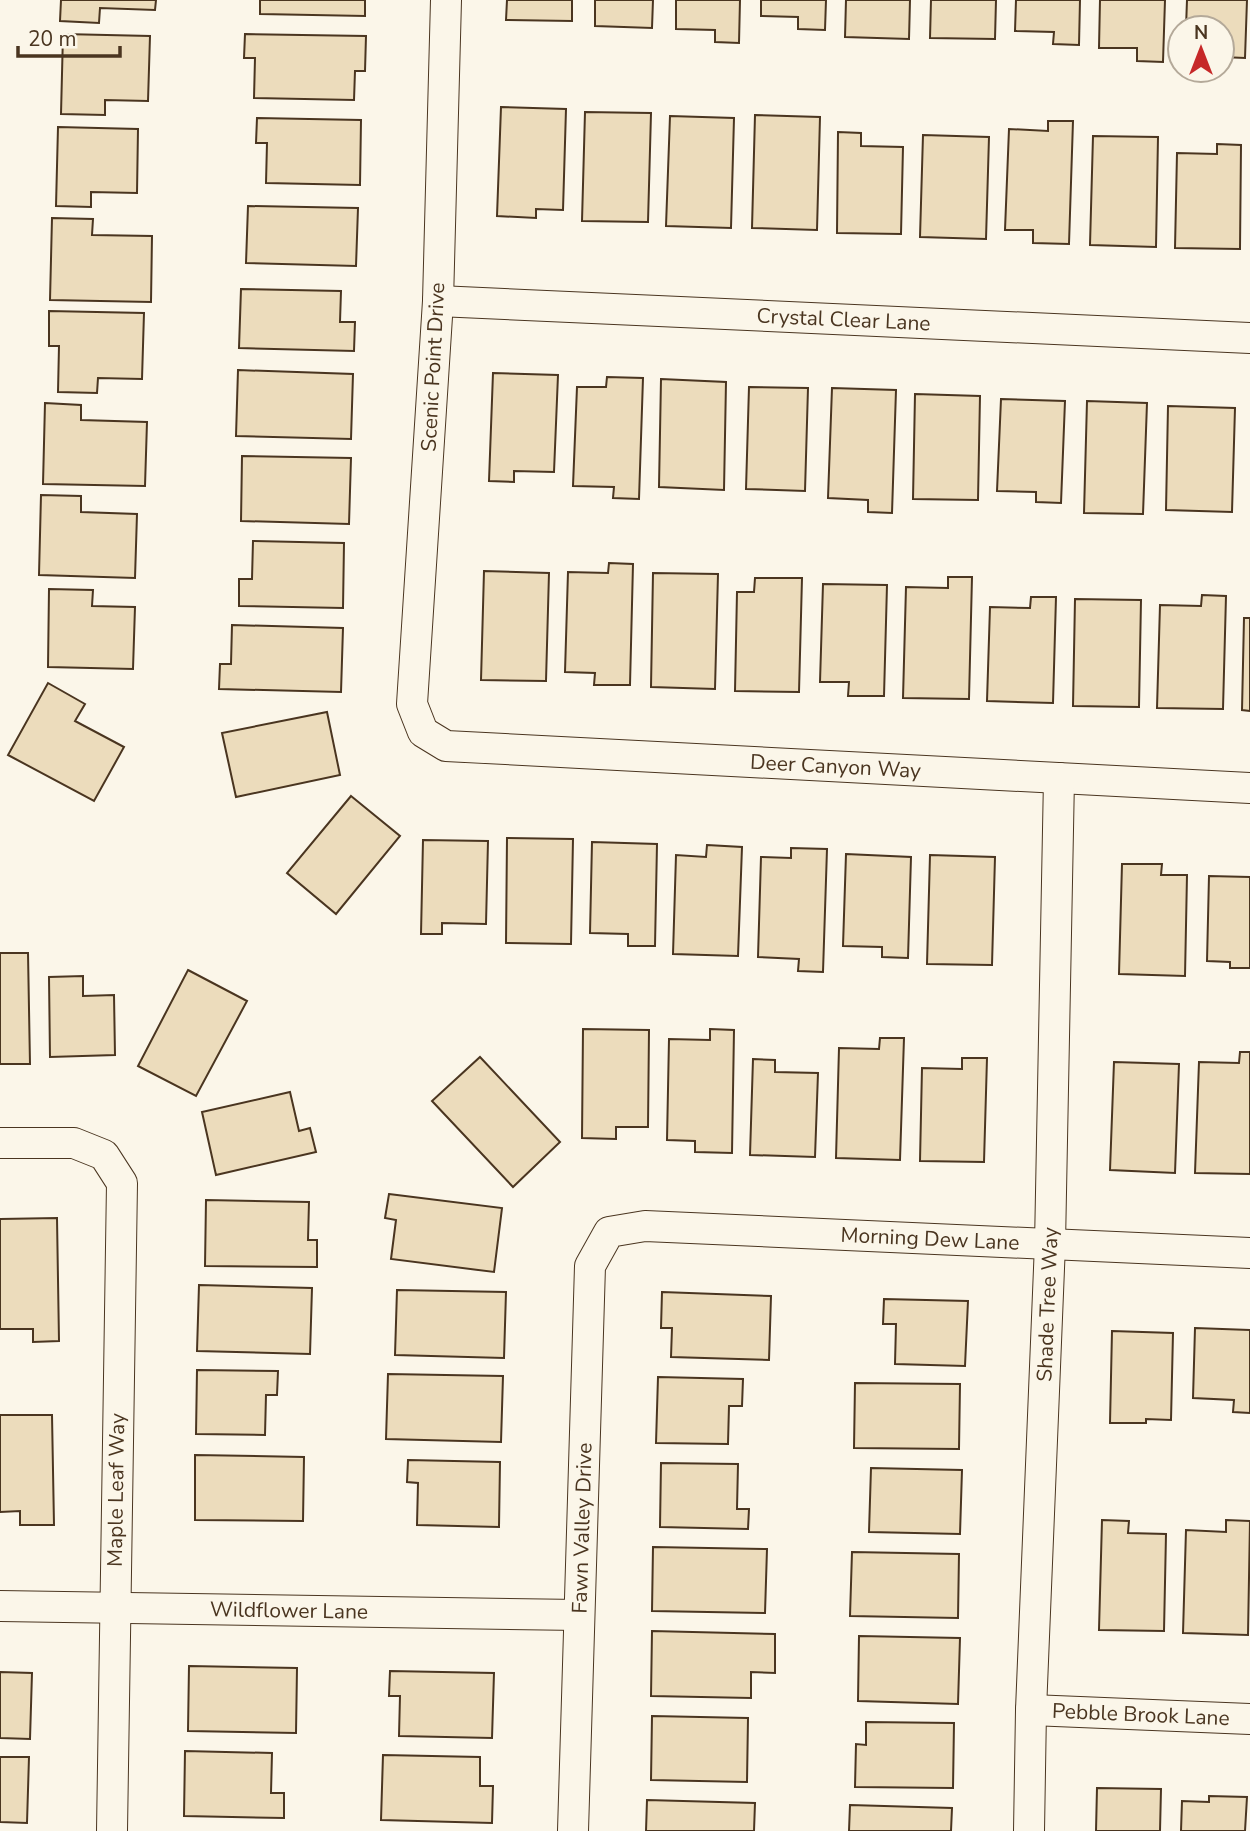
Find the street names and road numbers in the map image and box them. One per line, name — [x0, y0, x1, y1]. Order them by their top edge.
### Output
street label: Scenic Point Drive — [415, 282, 451, 452]
street label: Crystal Clear Lane — [756, 302, 931, 337]
street label: Deer Canyon Way — [749, 748, 922, 785]
street label: Morning Dew Lane — [840, 1221, 1020, 1257]
street label: Shade Tree Way — [1030, 1227, 1064, 1382]
street label: Maple Leaf Way — [101, 1413, 131, 1567]
street label: Fawn Valley Drive — [566, 1442, 599, 1614]
street label: Wildflower Lane — [210, 1595, 368, 1626]
street label: Pebble Brook Lane — [1052, 1697, 1230, 1732]

